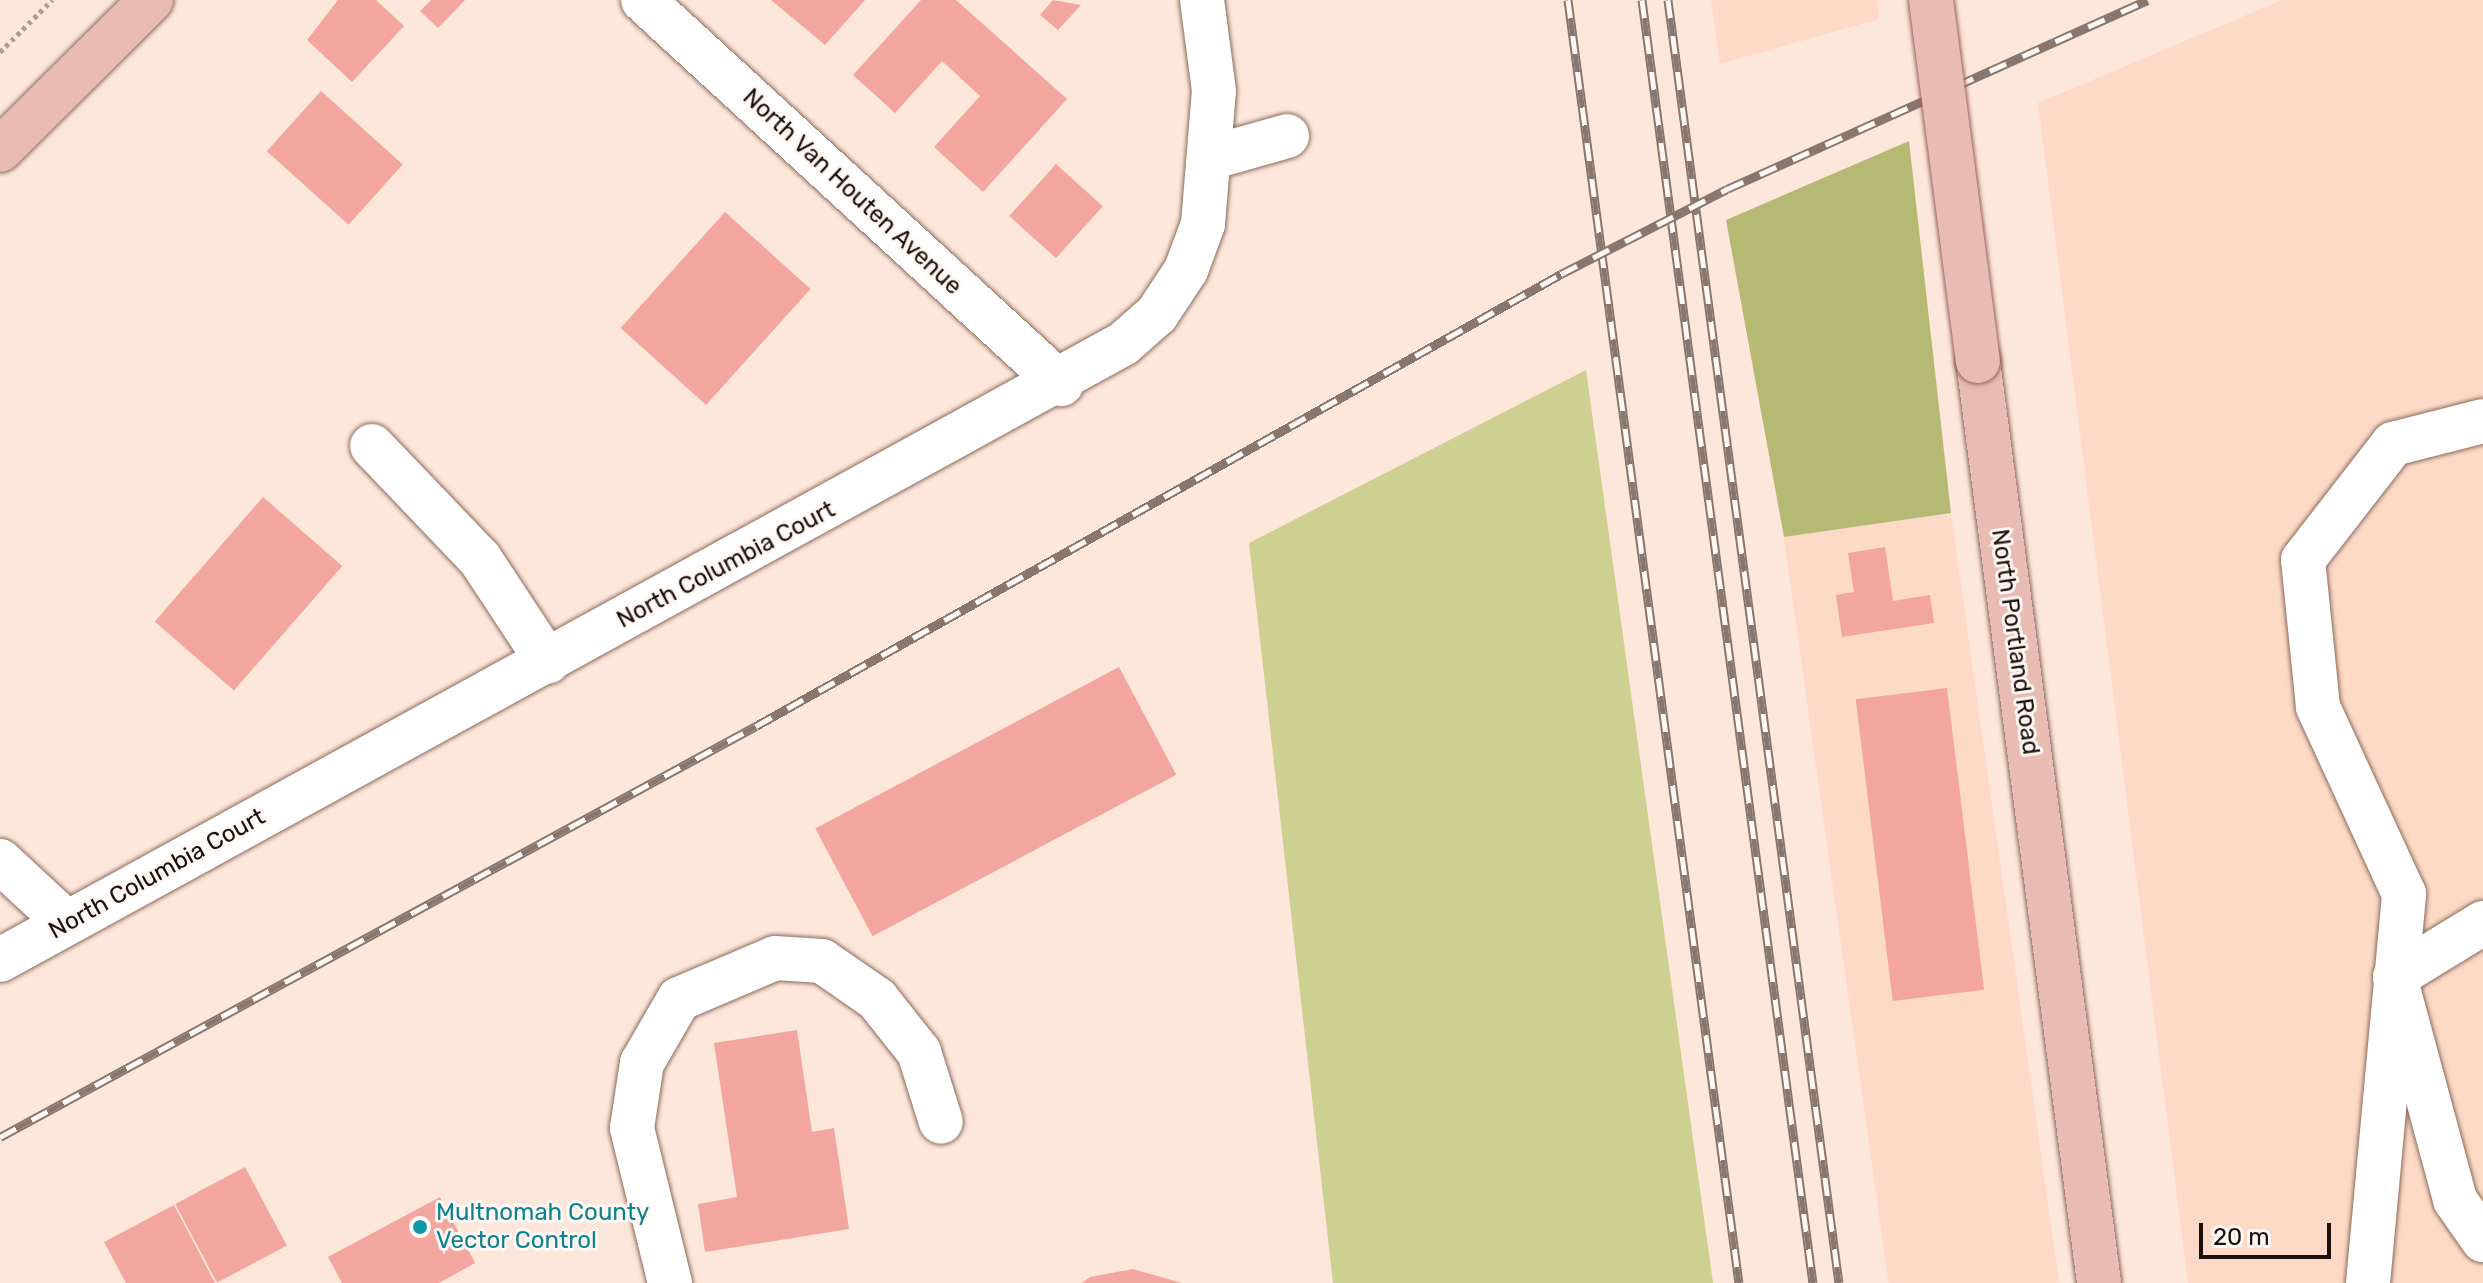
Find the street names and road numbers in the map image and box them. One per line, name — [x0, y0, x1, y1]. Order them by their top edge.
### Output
street label: North Van Houten Avenue — [736, 83, 968, 301]
street label: North Columbia Court — [612, 495, 840, 635]
street label: North Portland Road — [1985, 527, 2045, 757]
street label: North Columbia Court — [44, 803, 270, 945]

